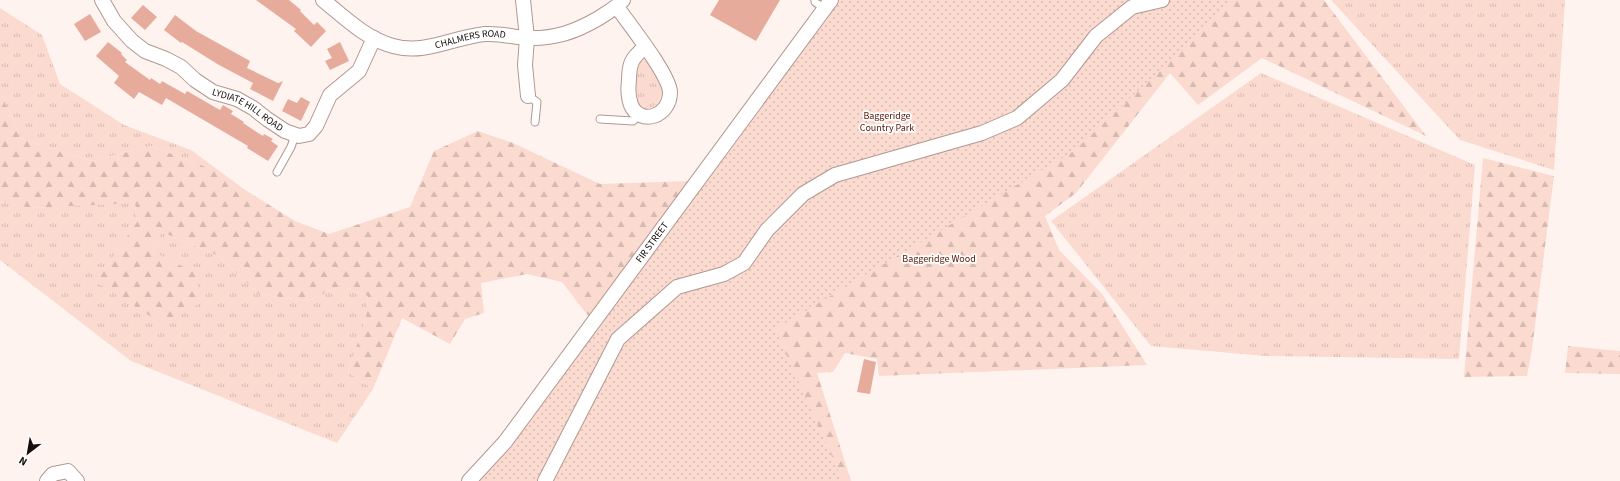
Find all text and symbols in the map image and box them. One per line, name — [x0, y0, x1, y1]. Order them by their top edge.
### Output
street label: CHALMERS ROAD — [434, 27, 507, 52]
street label: LYDIATE HILL ROAD — [210, 85, 286, 135]
park label: Baggeridge Country Park — [860, 109, 914, 135]
street label: FIR STREET — [632, 219, 672, 266]
park label: Baggeridge Wood — [902, 252, 976, 266]
north arrow — [8, 433, 48, 473]
text: N — [16, 453, 30, 469]

